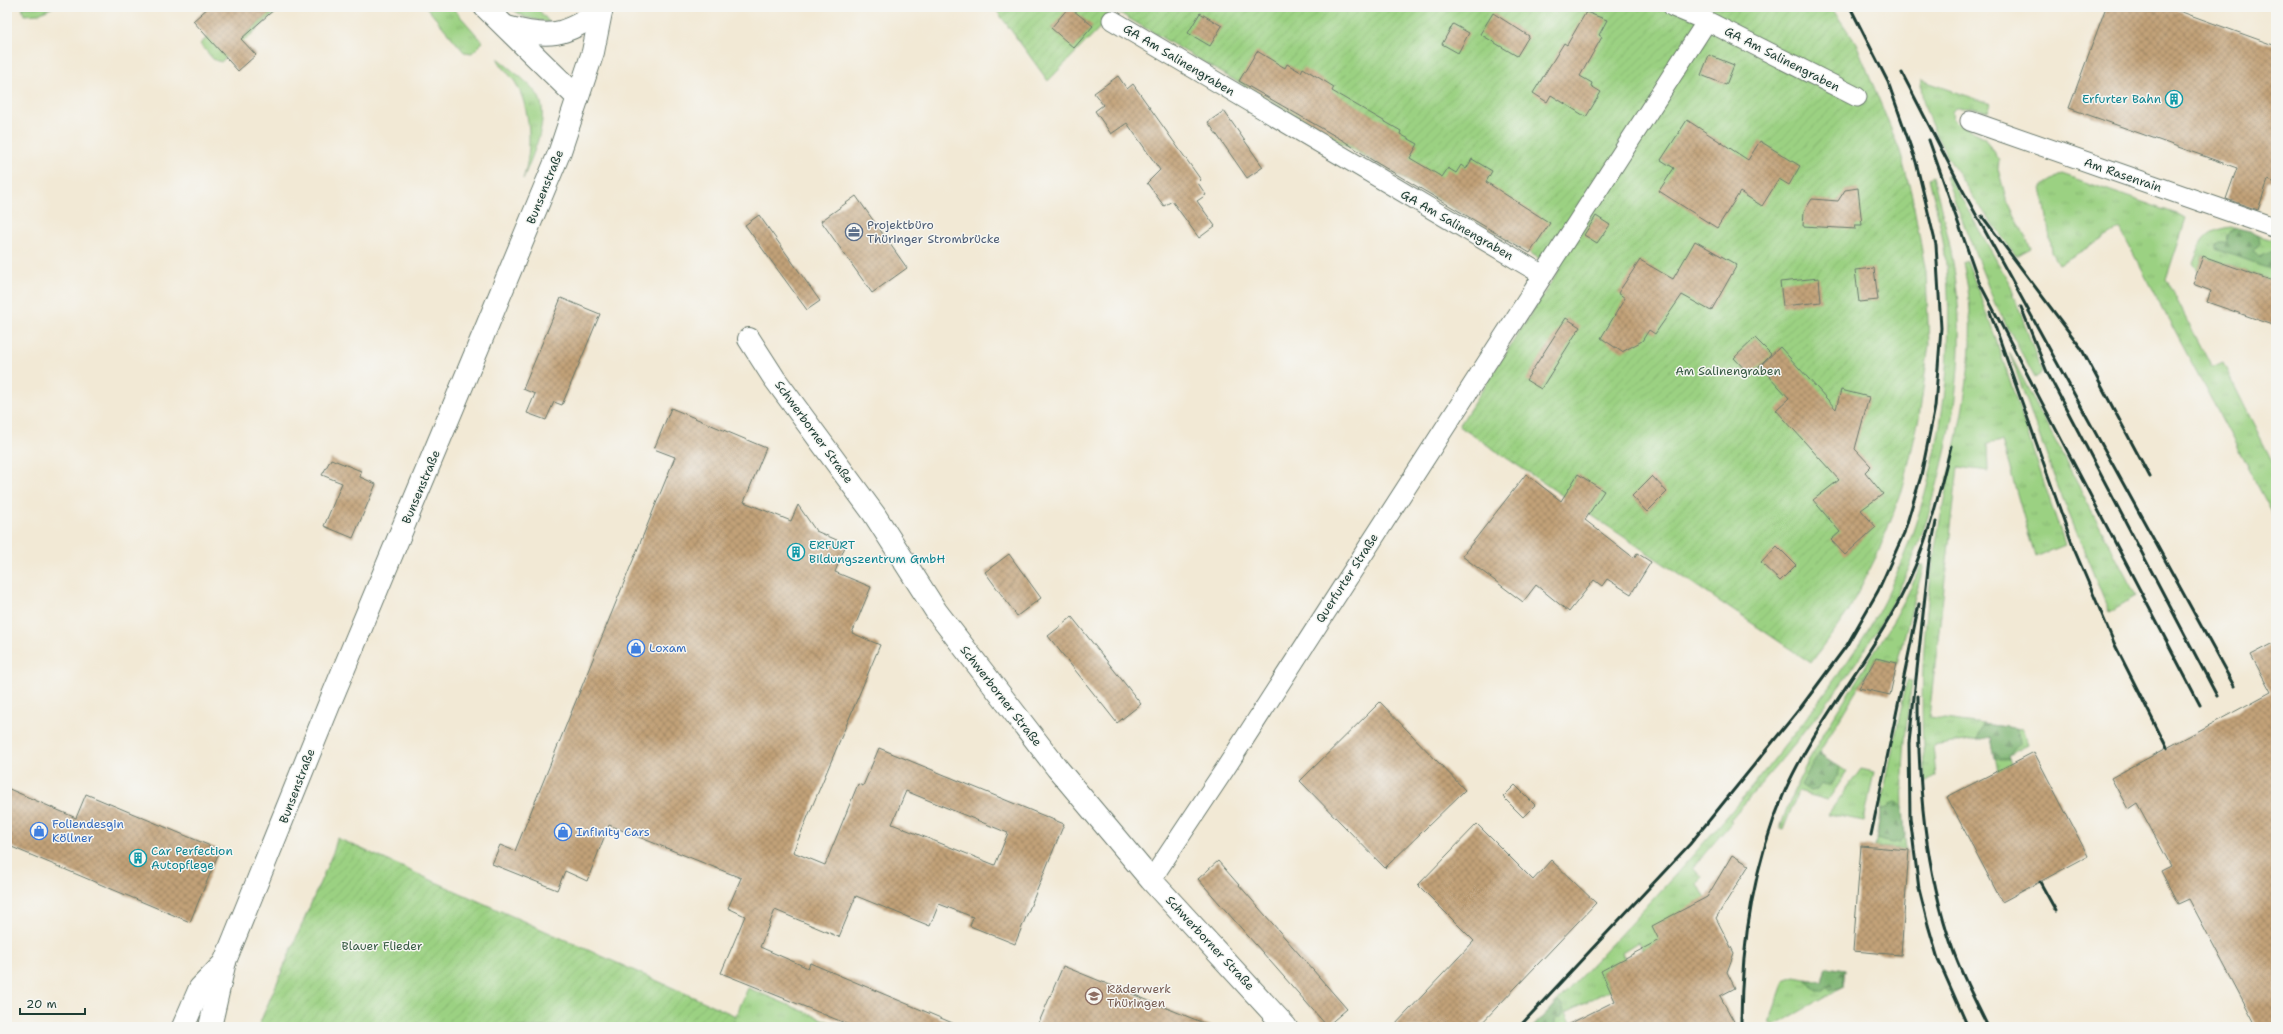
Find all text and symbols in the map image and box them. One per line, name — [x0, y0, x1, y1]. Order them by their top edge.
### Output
street label: GA Am Salinengraben — [1120, 20, 1238, 100]
street label: GA Am Salinengraben — [1722, 23, 1842, 95]
building icon: Erfurter Bahn — [2164, 89, 2184, 109]
place label: Erfurter Bahn — [2082, 91, 2161, 107]
street label: Bunsenstraße — [523, 147, 567, 226]
street label: Am Rasenrain — [2082, 154, 2164, 196]
street label: GA Am Salinengraben — [1398, 186, 1516, 264]
place label: Projektbüro Thüringer Strombrücke — [867, 217, 1000, 247]
office icon: Projektbüro Thüringer Strombrücke — [844, 222, 864, 242]
park label: Am Salinengraben — [1675, 363, 1781, 379]
street label: Schwerborner Straße — [771, 377, 857, 487]
street label: Bunsenstraße — [398, 447, 444, 526]
street label: Querfurter Straße — [1312, 530, 1382, 626]
place label: ERFURT Bildungszentrum GmbH — [809, 537, 945, 567]
building icon: ERFURT Bildungszentrum GmbH — [786, 542, 806, 562]
shop icon: Loxam — [626, 638, 646, 658]
place label: Loxam — [649, 640, 686, 656]
street label: Schwerborner Straße — [957, 642, 1045, 750]
street label: Bunsenstraße — [275, 746, 319, 826]
place label: Foliendesgin Köllner — [52, 816, 124, 846]
shop icon: Foliendesgin Köllner — [29, 821, 49, 841]
shop icon: Infinity Cars — [553, 822, 573, 842]
place label: Infinity Cars — [576, 824, 650, 840]
place label: Car Perfection Autopflege — [151, 843, 233, 873]
building icon: Car Perfection Autopflege — [128, 848, 148, 868]
street label: Schwerborner Straße — [1162, 892, 1258, 994]
park label: Blauer Flieder — [341, 938, 423, 954]
place label: Räderwerk Thüringen — [1107, 981, 1171, 1011]
school or university icon: Räderwerk Thüringen — [1084, 986, 1104, 1006]
scale bar — [20, 990, 85, 1016]
text: 20 m — [26, 996, 57, 1012]

